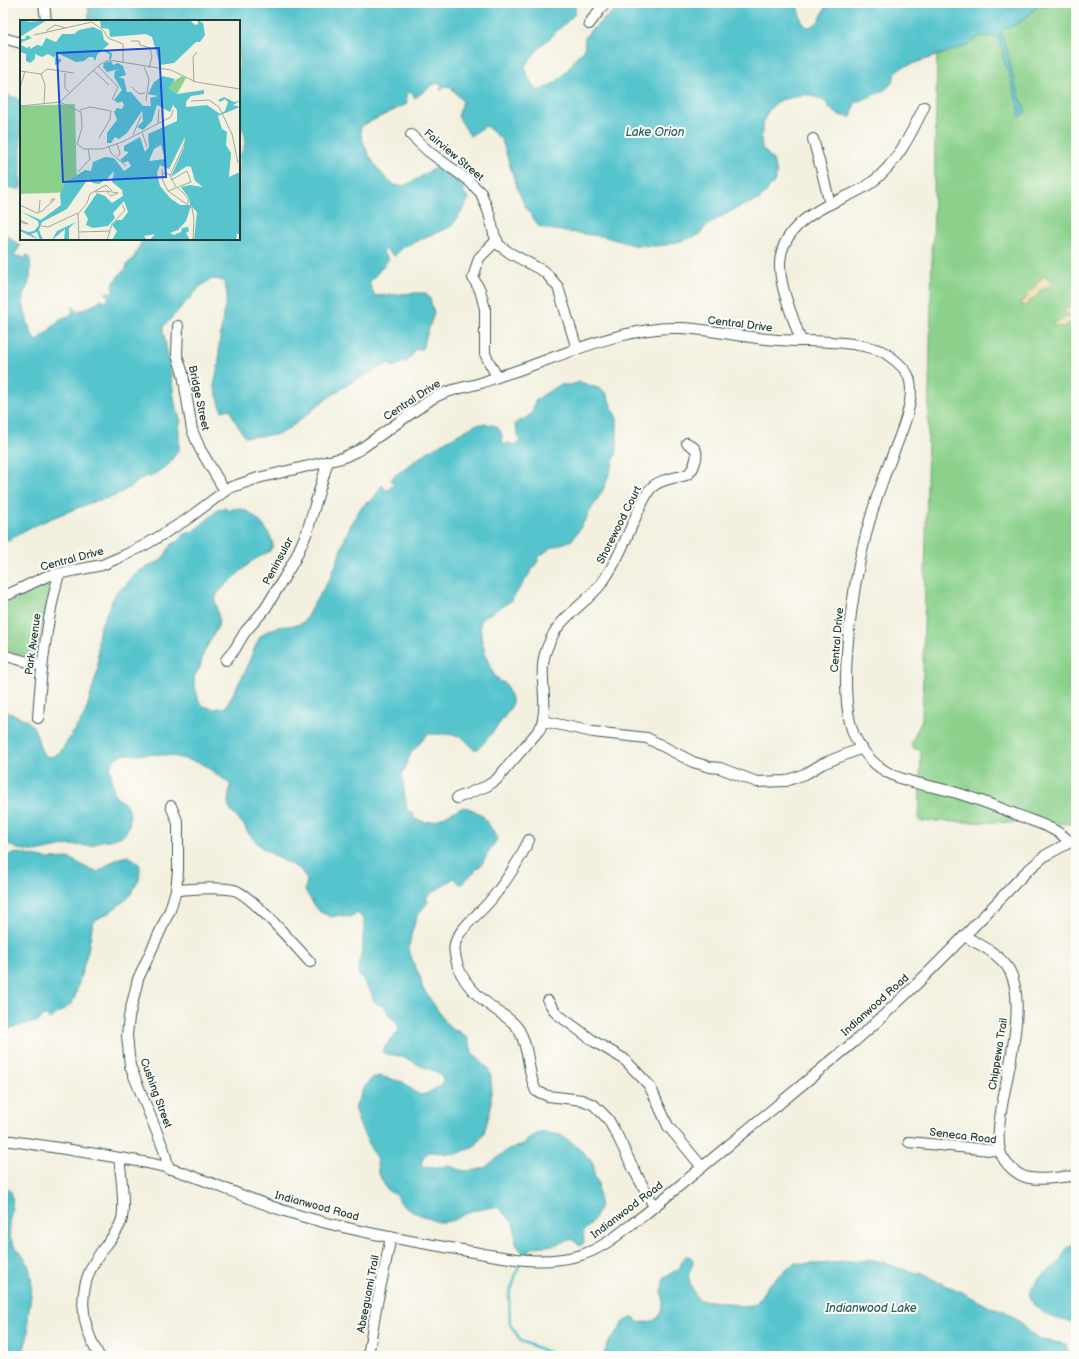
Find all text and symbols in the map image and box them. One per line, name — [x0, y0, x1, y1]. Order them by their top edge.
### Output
inset map — [20, 20, 240, 240]
water label: Lake Orion — [625, 125, 685, 140]
street label: Fairview Street — [422, 126, 487, 184]
street label: Central Drive — [707, 314, 774, 334]
street label: Bridge Street — [186, 364, 212, 432]
street label: Central Drive — [381, 377, 443, 423]
street label: Shorewood Court — [594, 483, 645, 566]
street label: Peninsular — [260, 534, 296, 587]
street label: Central Drive — [39, 544, 106, 574]
street label: Central Drive — [828, 606, 846, 673]
street label: Park Avenue — [22, 612, 44, 676]
street label: Indianwood Road — [839, 971, 911, 1039]
street label: Chippewa Trail — [986, 1017, 1010, 1091]
street label: Cushing Street — [137, 1056, 175, 1130]
street label: Seneca Road — [929, 1125, 997, 1147]
street label: Indianwood Road — [589, 1179, 665, 1241]
street label: Indianwood Road — [274, 1189, 360, 1223]
street label: Abseguami Trail — [354, 1254, 382, 1334]
water label: Indianwood Lake — [824, 1301, 917, 1316]

